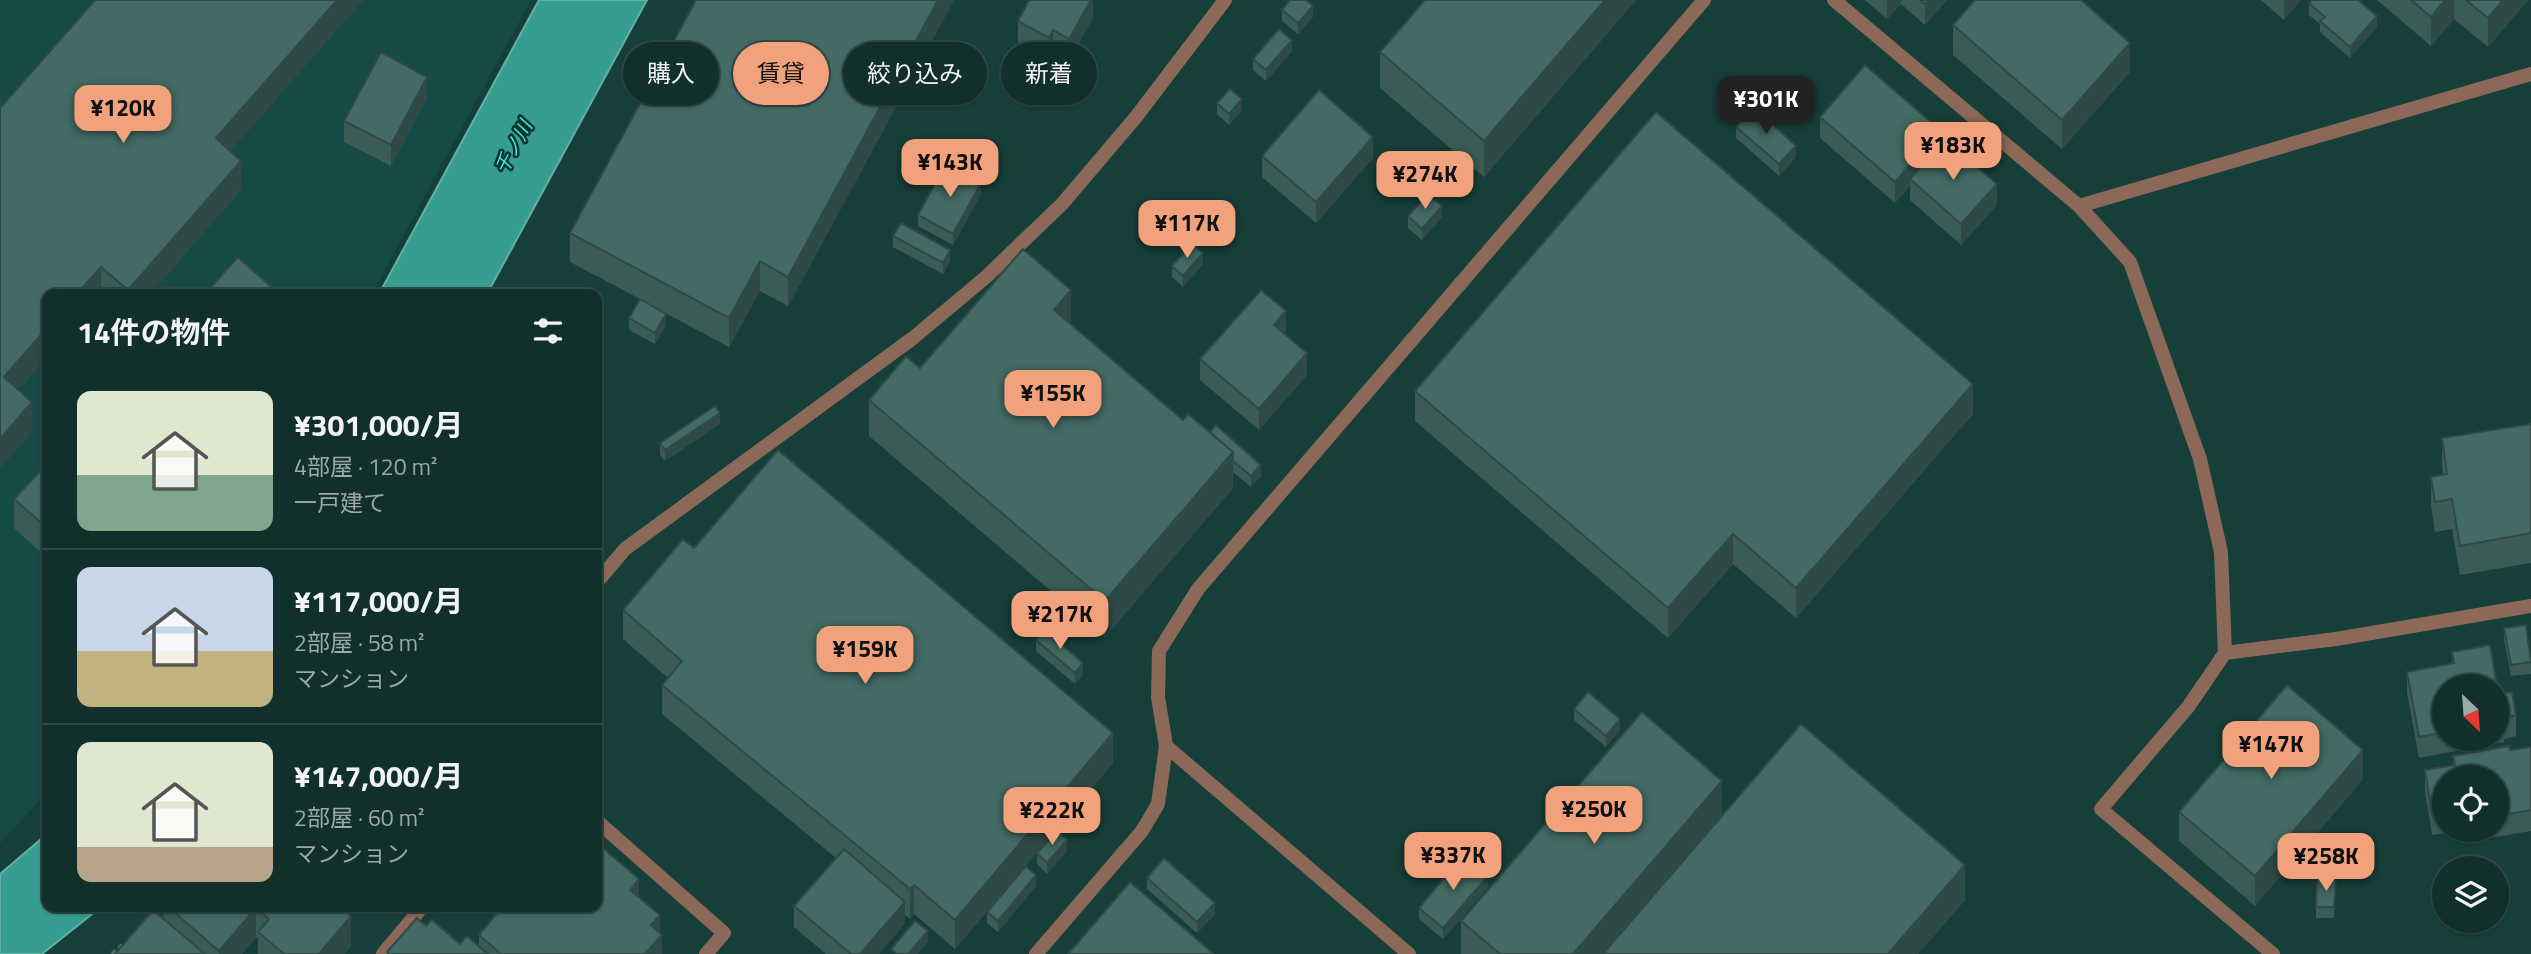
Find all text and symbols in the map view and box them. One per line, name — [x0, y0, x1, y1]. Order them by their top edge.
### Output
chip: 購入 — [623, 42, 719, 105]
chip: 賃貸 — [733, 42, 829, 105]
chip: 絞り込み — [843, 42, 987, 105]
chip: 新着 — [1001, 42, 1097, 105]
pin: ¥301K — [1717, 76, 1815, 136]
text: ¥301K — [1733, 81, 1799, 116]
pin: ¥120K — [74, 86, 172, 145]
text: ¥120K — [90, 90, 156, 125]
water label: 千ノ川 — [486, 113, 540, 179]
pin: ¥183K — [1904, 122, 2002, 182]
text: ¥183K — [1920, 127, 1986, 162]
pin: ¥143K — [901, 140, 999, 199]
text: ¥143K — [917, 144, 983, 179]
pin: ¥274K — [1376, 152, 1474, 211]
text: ¥274K — [1392, 156, 1458, 191]
pin: ¥117K — [1138, 201, 1236, 260]
text: ¥117K — [1154, 205, 1220, 240]
text: 14件の物件 — [77, 309, 231, 355]
icon: filters — [529, 312, 567, 350]
pin: ¥155K — [1004, 370, 1102, 430]
text: ¥155K — [1020, 375, 1086, 410]
text: ¥301,000/月 — [294, 402, 463, 448]
icon: home — [133, 419, 217, 503]
text: 4部屋 · 120 m² — [294, 449, 437, 484]
text: 一戸建て — [294, 485, 386, 520]
text: ¥117,000/月 — [294, 578, 463, 624]
pin: ¥217K — [1011, 592, 1109, 651]
icon: home — [133, 595, 217, 679]
text: ¥217K — [1027, 596, 1093, 631]
text: 2部屋 · 58 m² — [294, 625, 424, 660]
pin: ¥159K — [816, 626, 914, 686]
text: ¥159K — [832, 631, 898, 666]
text: マンション — [294, 661, 409, 696]
north arrow — [2432, 674, 2510, 751]
map controls — [2432, 674, 2509, 933]
pin: ¥147K — [2222, 722, 2320, 781]
text: ¥147K — [2238, 726, 2304, 761]
text: ¥147,000/月 — [294, 753, 463, 799]
button: locate — [2432, 765, 2509, 842]
icon: home — [133, 770, 217, 854]
pin: ¥250K — [1545, 786, 1643, 846]
pin: ¥222K — [1003, 788, 1101, 847]
text: ¥250K — [1561, 791, 1627, 826]
text: ¥222K — [1019, 792, 1085, 827]
text: 2部屋 · 60 m² — [294, 800, 424, 835]
pin: ¥337K — [1404, 832, 1502, 892]
pin: ¥258K — [2277, 834, 2375, 893]
text: マンション — [294, 836, 409, 871]
text: ¥337K — [1420, 837, 1486, 872]
text: ¥258K — [2293, 838, 2359, 873]
button: layers — [2432, 856, 2509, 933]

